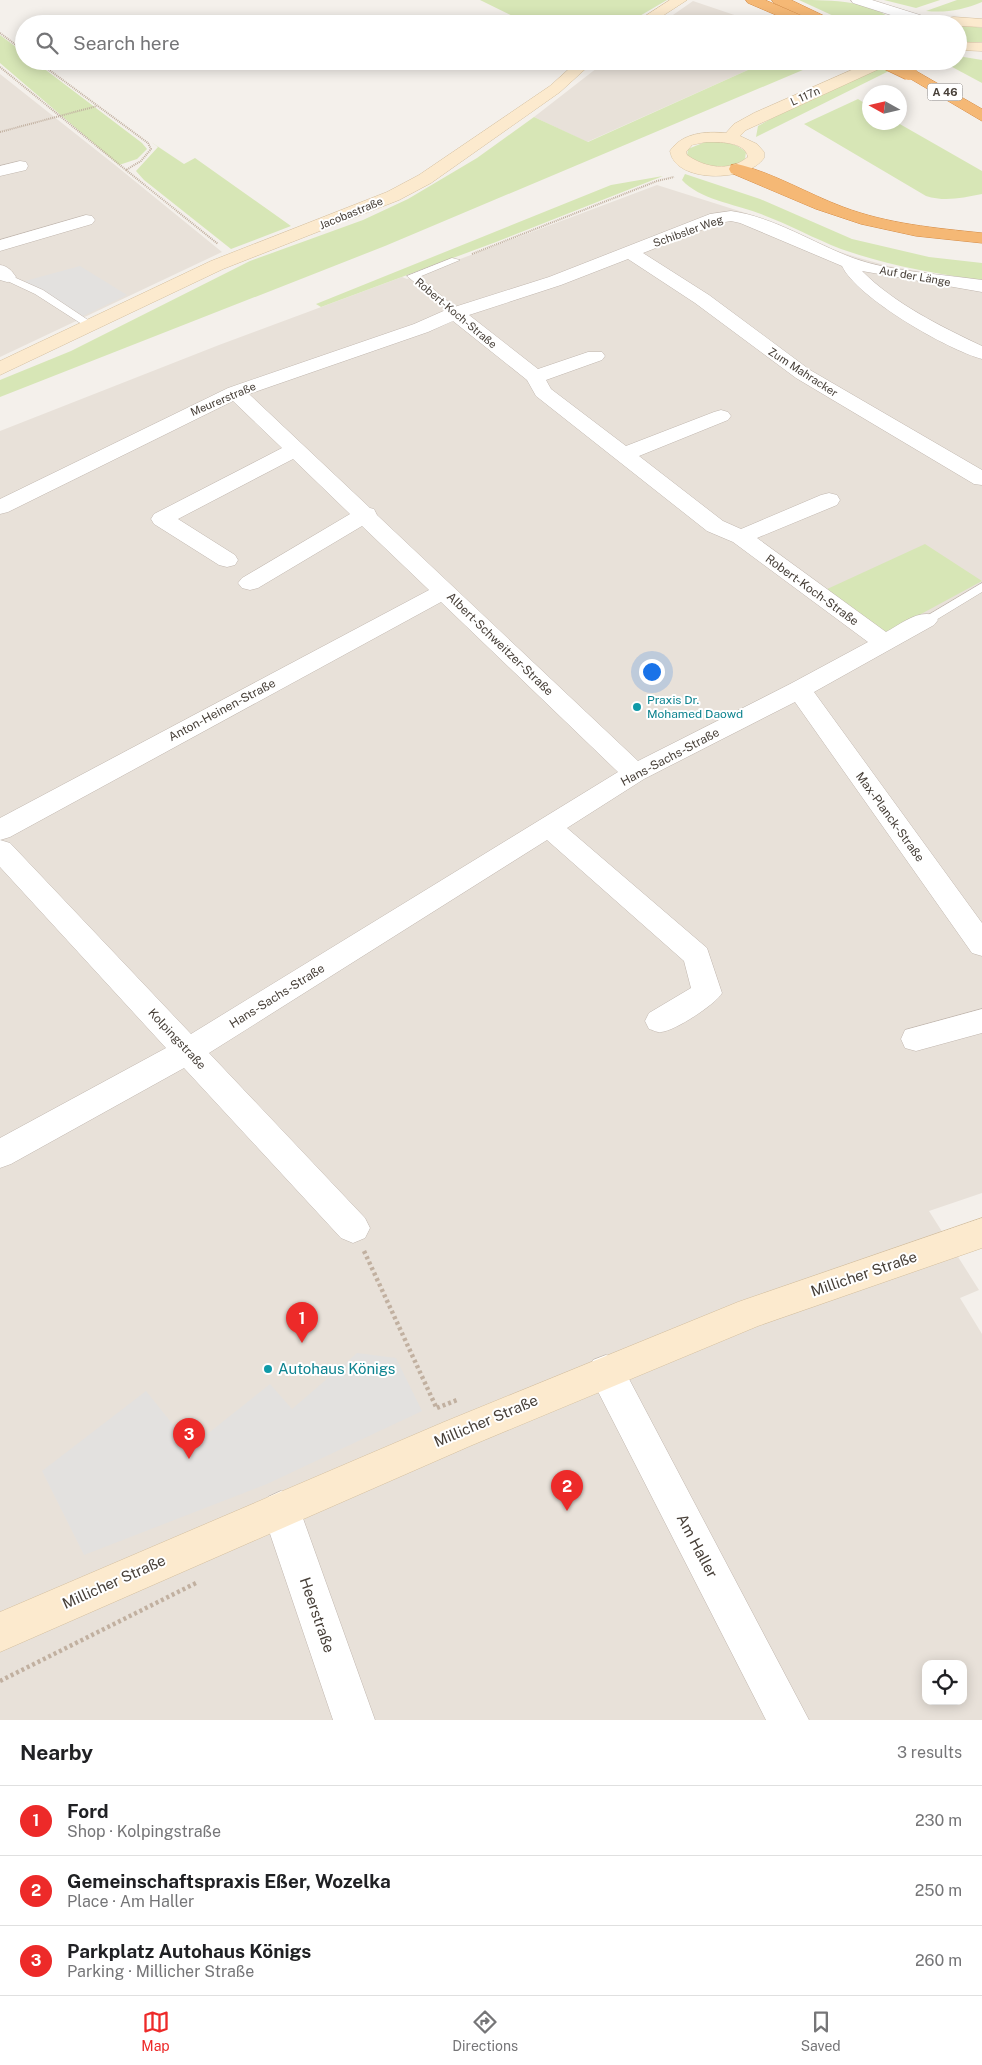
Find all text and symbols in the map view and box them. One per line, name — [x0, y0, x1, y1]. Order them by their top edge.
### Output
search box — [15, 15, 967, 70]
icon: search — [33, 29, 61, 57]
text: Search here — [73, 32, 180, 54]
street label: L 117n — [788, 84, 822, 108]
road number: A 46 — [928, 84, 962, 100]
north arrow — [862, 85, 907, 130]
street label: Jacobastraße — [317, 195, 385, 231]
street label: Schibsler Weg — [651, 213, 725, 249]
street label: Auf der Länge — [878, 264, 952, 288]
street label: Robert-Koch-Straße — [413, 275, 499, 351]
street label: Zum Mahracker — [766, 345, 840, 399]
street label: Meurerstraße — [189, 380, 257, 418]
street label: Robert-Koch-Straße — [763, 551, 861, 629]
street label: Albert-Schweitzer-Straße — [444, 589, 556, 699]
your location — [639, 659, 665, 685]
street label: Anton-Heinen-Straße — [166, 676, 278, 744]
place label: Praxis Dr. Mohamed Daowd — [647, 693, 743, 721]
marker: Praxis Dr. Mohamed Daowd — [631, 701, 643, 713]
street label: Hans-Sachs-Straße — [618, 725, 722, 789]
street label: Max-Planck-Straße — [853, 770, 927, 865]
street label: Hans-Sachs-Straße — [227, 961, 327, 1031]
street label: Kolpingstraße — [145, 1006, 209, 1073]
street label: Millicher Straße — [809, 1247, 919, 1300]
pin: 1 — [286, 1302, 318, 1343]
place label: Autohaus Königs — [278, 1360, 395, 1377]
marker: Autohaus Königs — [262, 1363, 274, 1375]
street label: Millicher Straße — [431, 1391, 540, 1450]
pin: 3 — [173, 1418, 205, 1459]
pin: 2 — [551, 1470, 583, 1511]
street label: Am Haller — [674, 1511, 721, 1581]
street label: Millicher Straße — [60, 1551, 168, 1612]
street label: Heerstraße — [297, 1575, 338, 1655]
map controls — [922, 1660, 967, 1705]
button: locate — [922, 1660, 967, 1705]
text: Nearby — [20, 1740, 93, 1765]
text: 3 results — [897, 1743, 962, 1762]
text: Ford — [67, 1800, 109, 1822]
text: 1 — [33, 1811, 39, 1830]
text: 230 m — [915, 1811, 962, 1830]
text: Shop · Kolpingstraße — [67, 1822, 221, 1841]
text: Gemeinschaftspraxis Eßer, Wozelka — [67, 1870, 391, 1892]
text: 2 — [31, 1881, 41, 1900]
text: 250 m — [915, 1881, 962, 1900]
text: Place · Am Haller — [67, 1892, 194, 1911]
text: Parkplatz Autohaus Königs — [67, 1940, 311, 1962]
text: 3 — [31, 1951, 41, 1970]
text: 260 m — [915, 1951, 962, 1970]
text: Parking · Millicher Straße — [67, 1962, 254, 1981]
tab: Map — [141, 2008, 170, 2054]
tab: Directions — [452, 2008, 518, 2054]
tab: Saved — [801, 2008, 841, 2054]

